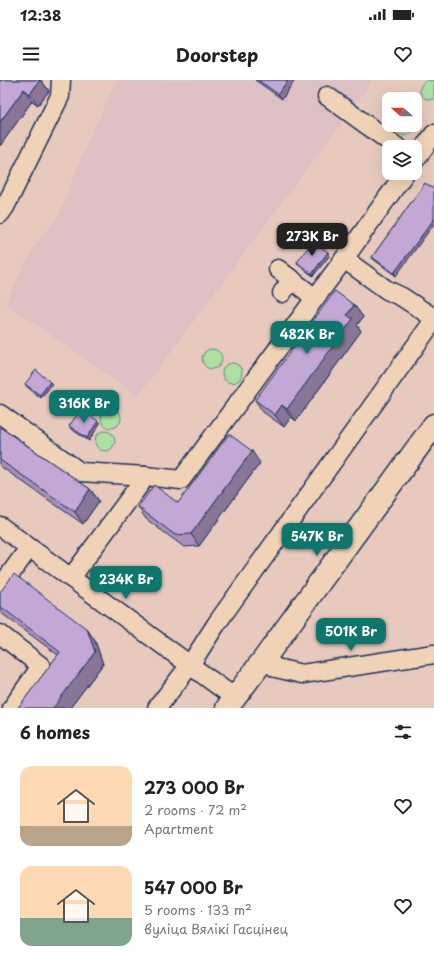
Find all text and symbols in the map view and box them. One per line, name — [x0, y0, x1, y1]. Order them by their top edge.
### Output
text: 12:38 — [20, 3, 61, 26]
text: Doorstep — [176, 41, 258, 68]
icon: menu — [20, 43, 42, 65]
icon: heart — [392, 43, 414, 65]
north arrow — [382, 92, 422, 132]
map controls — [382, 92, 422, 180]
button: layers — [382, 140, 422, 180]
pin: 273K Br — [275, 223, 349, 257]
text: 273K Br — [286, 226, 338, 245]
pin: 482K Br — [270, 321, 344, 355]
text: 482K Br — [280, 324, 334, 343]
pin: 316K Br — [47, 390, 121, 424]
text: 316K Br — [58, 393, 110, 412]
pin: 547K Br — [280, 523, 354, 557]
text: 547K Br — [291, 526, 343, 545]
pin: 234K Br — [89, 566, 163, 600]
text: 234K Br — [99, 569, 153, 588]
pin: 501K Br — [314, 618, 388, 652]
text: 501K Br — [325, 621, 377, 640]
text: 6 homes — [20, 719, 90, 745]
icon: filters — [392, 721, 414, 743]
text: 273 000 Br — [144, 774, 244, 800]
icon: home — [52, 782, 100, 830]
icon: heart — [392, 795, 414, 817]
text: 2 rooms · 72 m² — [144, 800, 247, 819]
text: Apartment — [144, 819, 213, 838]
text: 547 000 Br — [144, 874, 243, 900]
icon: home — [52, 882, 100, 930]
icon: heart — [392, 895, 414, 917]
text: 5 rooms · 133 m² — [144, 900, 252, 919]
text: вуліца Вялікі Гасцінец — [144, 919, 288, 938]

